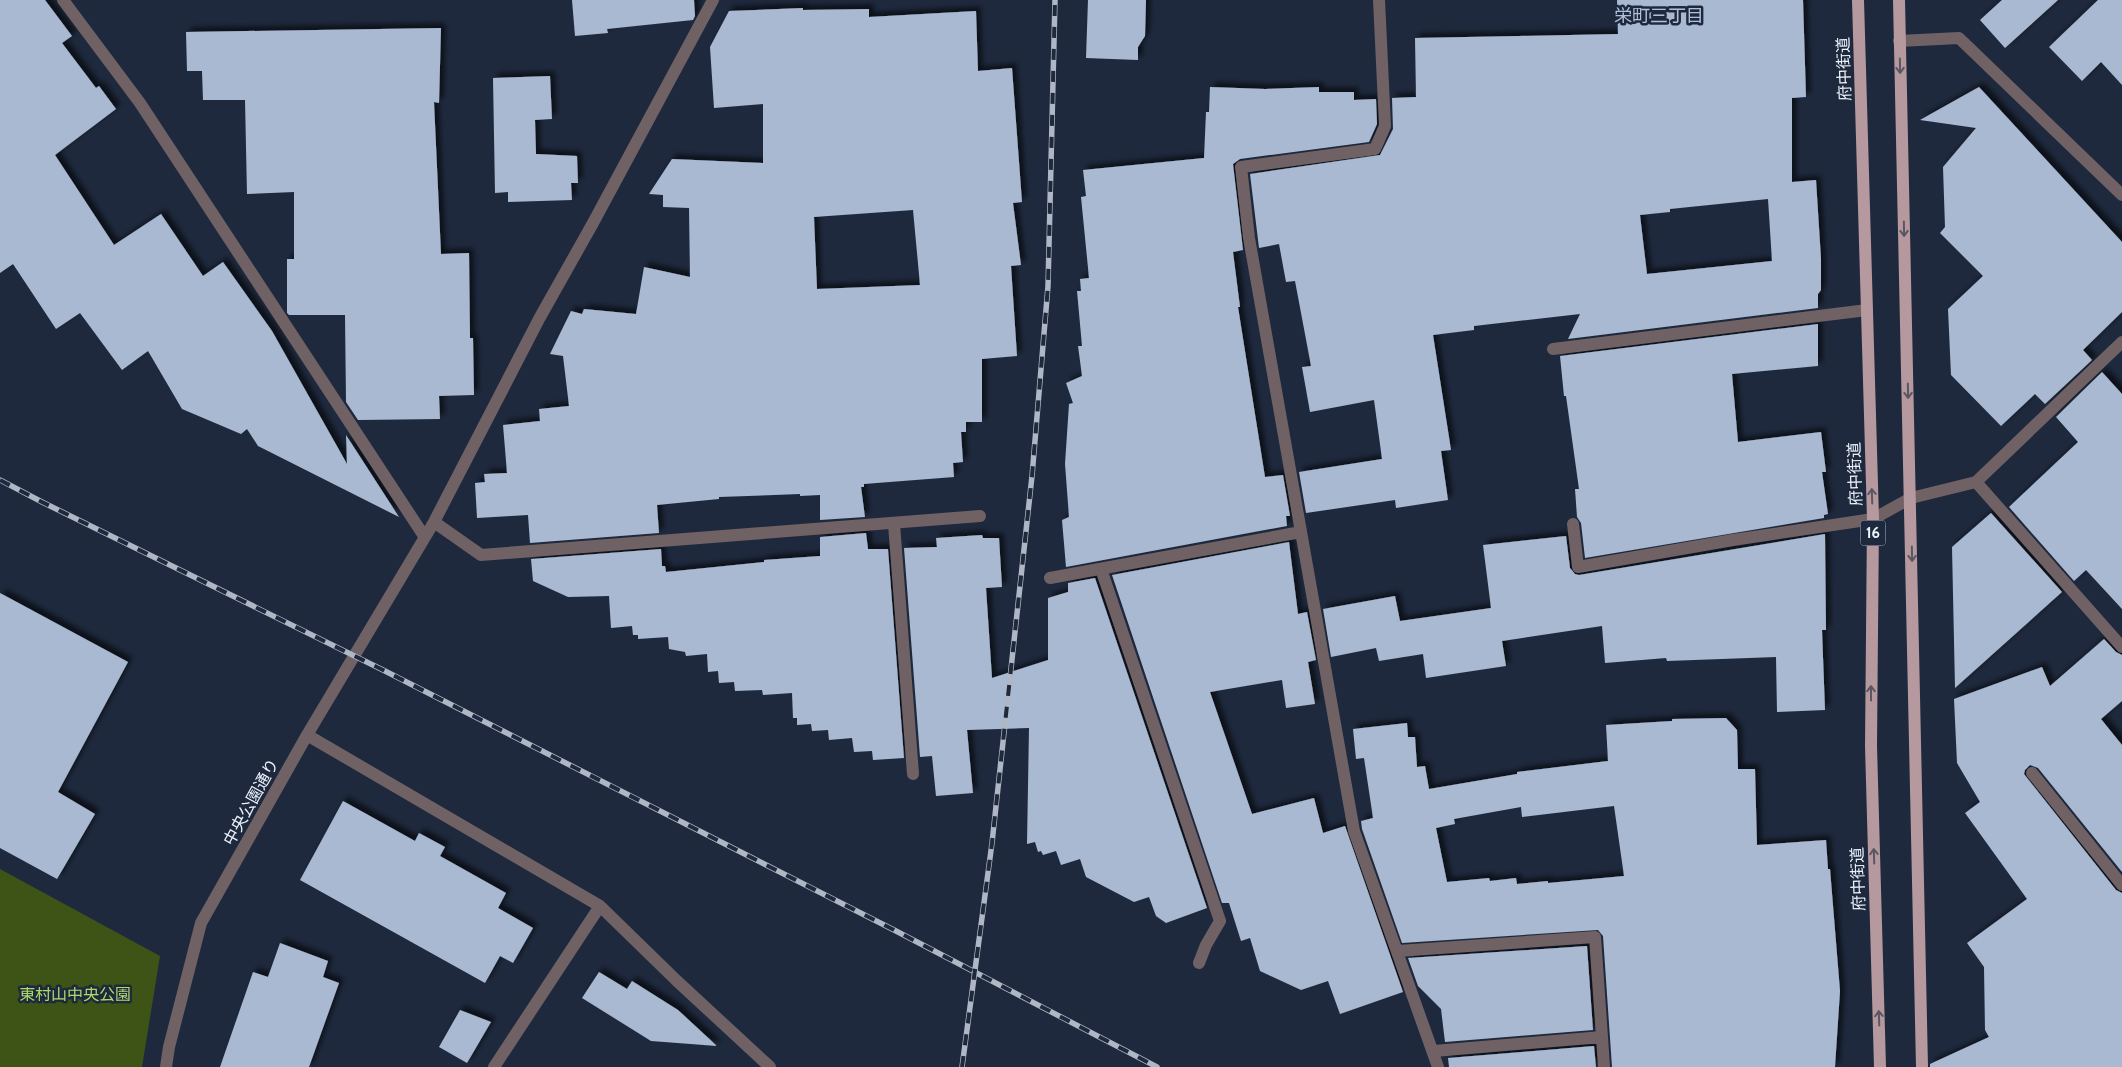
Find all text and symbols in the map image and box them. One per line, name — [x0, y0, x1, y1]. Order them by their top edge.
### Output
district label: 栄町三丁目 — [1614, 5, 1704, 27]
street label: 府中街道 — [1833, 37, 1855, 101]
one-way arrow — [1895, 58, 1905, 74]
one-way arrow — [1899, 220, 1909, 236]
one-way arrow — [1903, 382, 1913, 399]
street label: 府中街道 — [1844, 442, 1866, 506]
one-way arrow — [1867, 488, 1877, 504]
road number: 16 — [1860, 520, 1886, 546]
one-way arrow — [1907, 545, 1917, 561]
one-way arrow — [1866, 686, 1876, 702]
street label: 中央公園通り — [219, 755, 283, 849]
street label: 府中街道 — [1847, 847, 1869, 911]
one-way arrow — [1869, 848, 1879, 864]
park label: 東村山中央公園 — [19, 985, 131, 1004]
one-way arrow — [1874, 1011, 1883, 1027]

